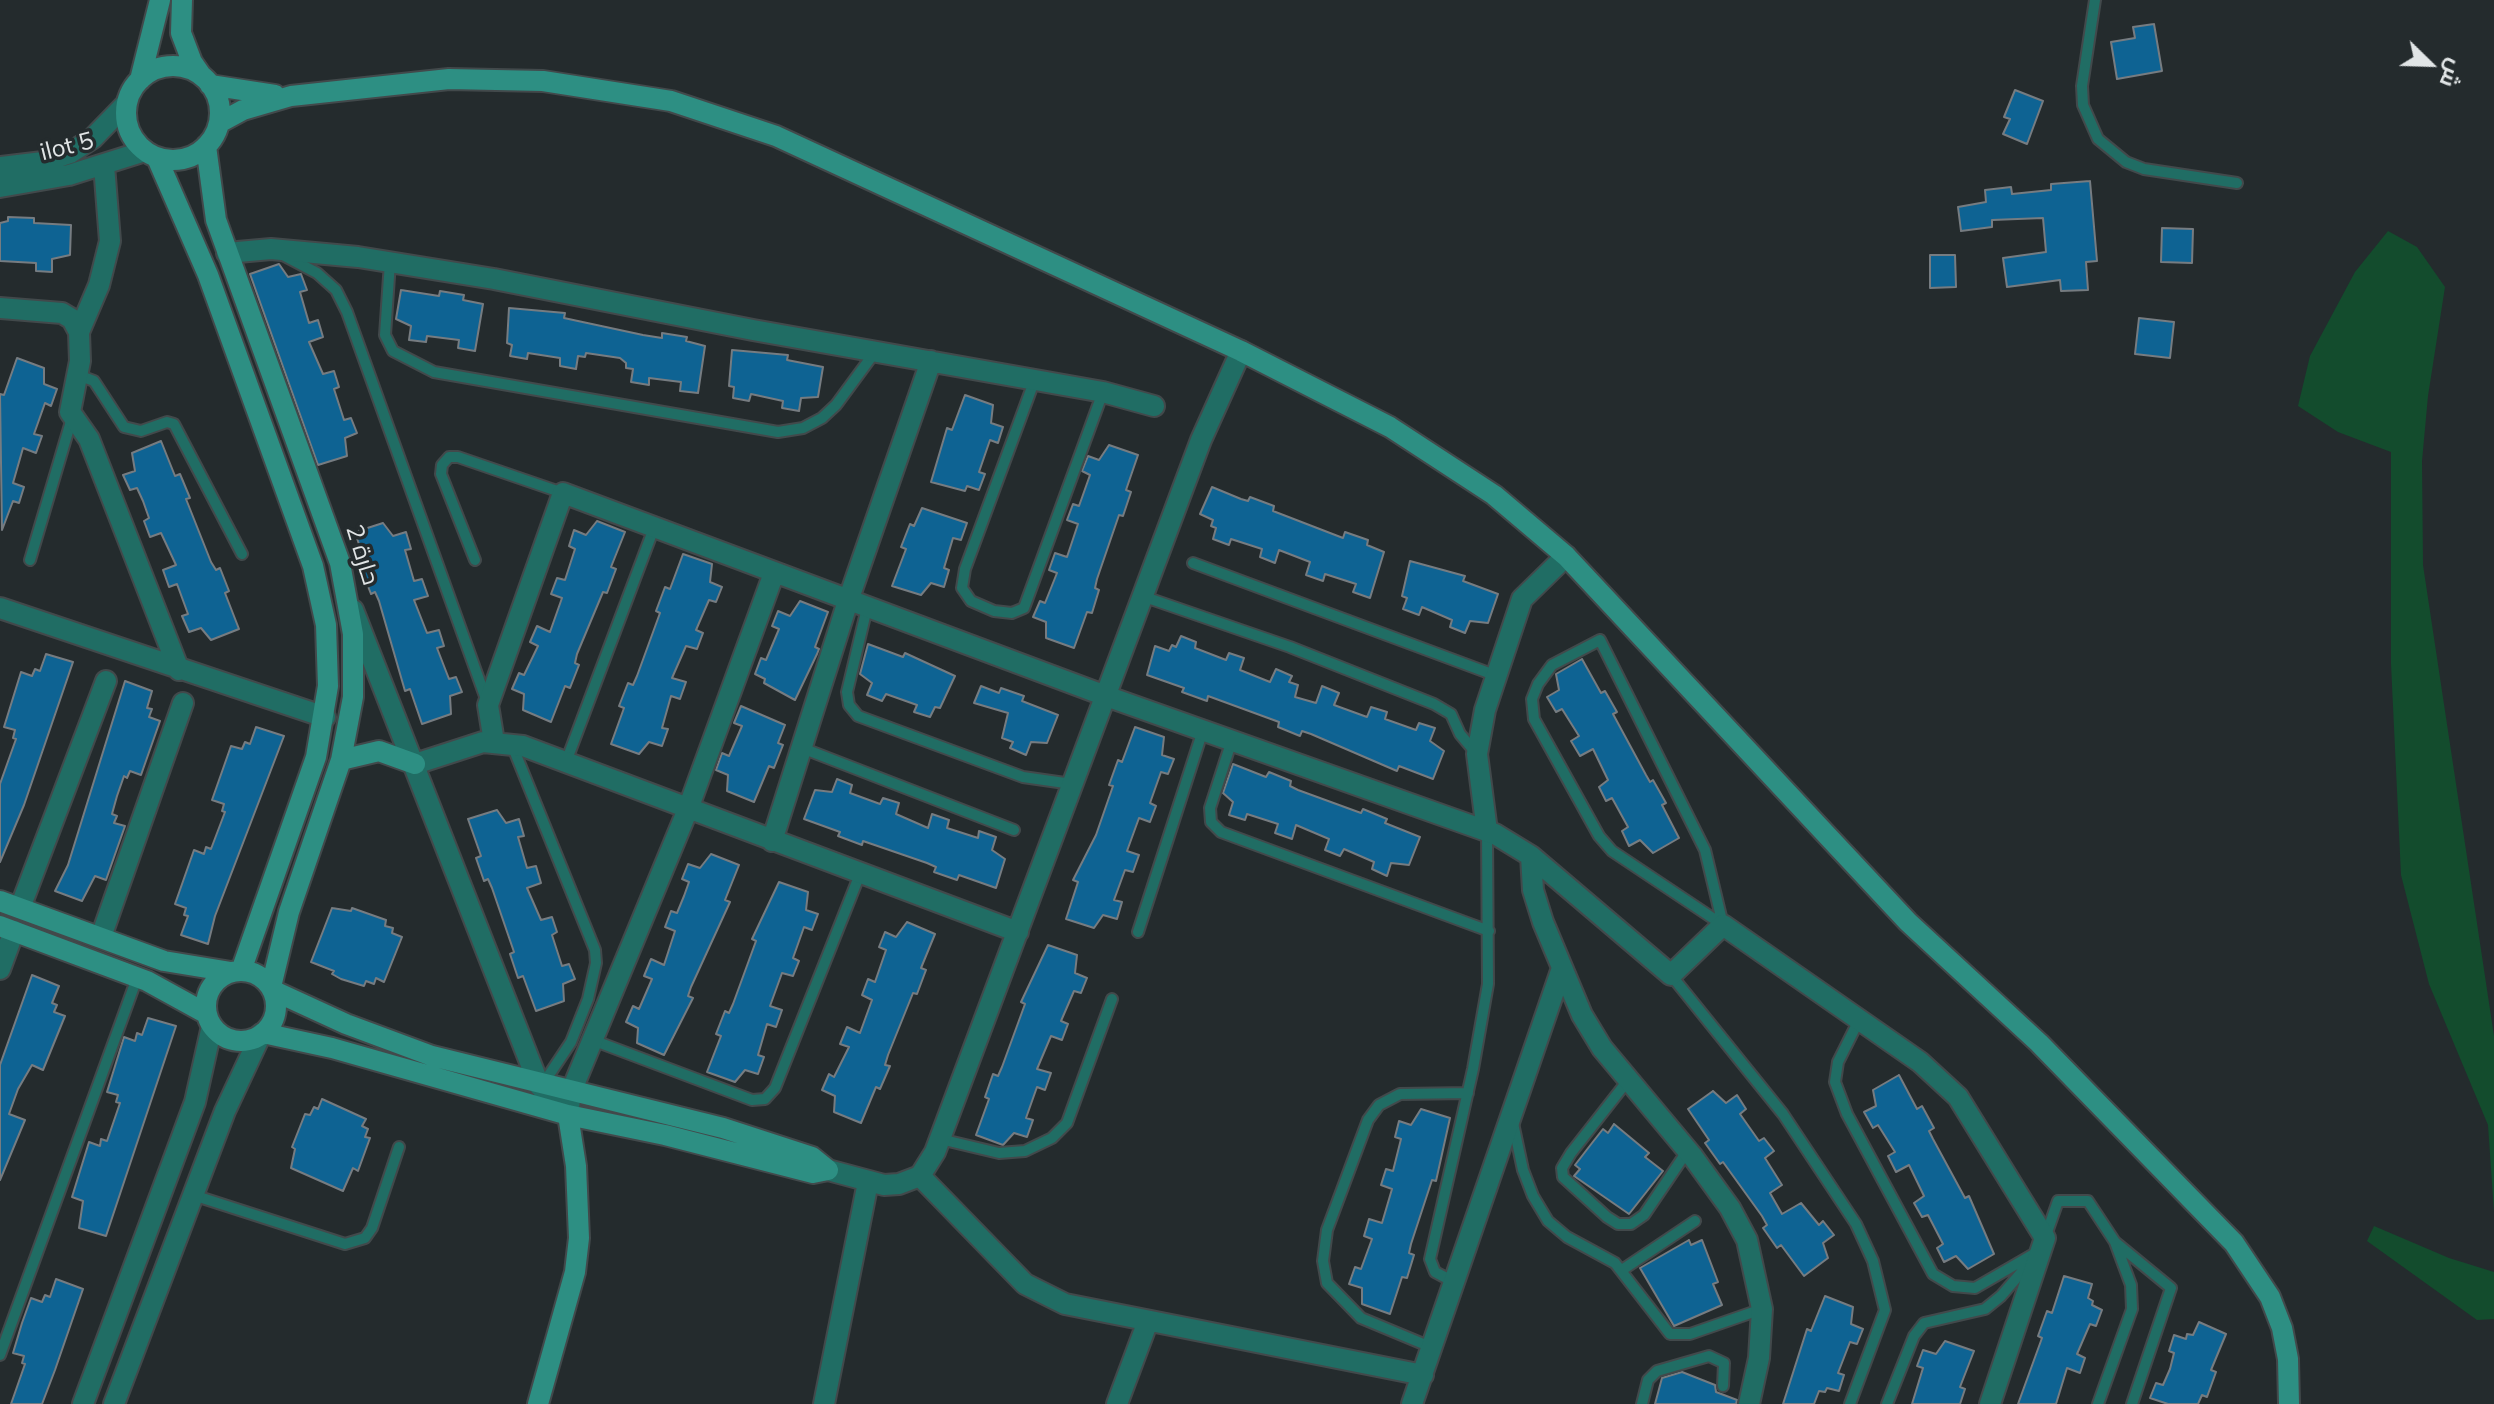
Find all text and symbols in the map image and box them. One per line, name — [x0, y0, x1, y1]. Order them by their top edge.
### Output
north arrow — [2390, 24, 2470, 104]
text: ش — [2434, 55, 2470, 92]
street label: ilot 5 — [37, 126, 97, 168]
street label: حارة 2 — [339, 521, 385, 589]

